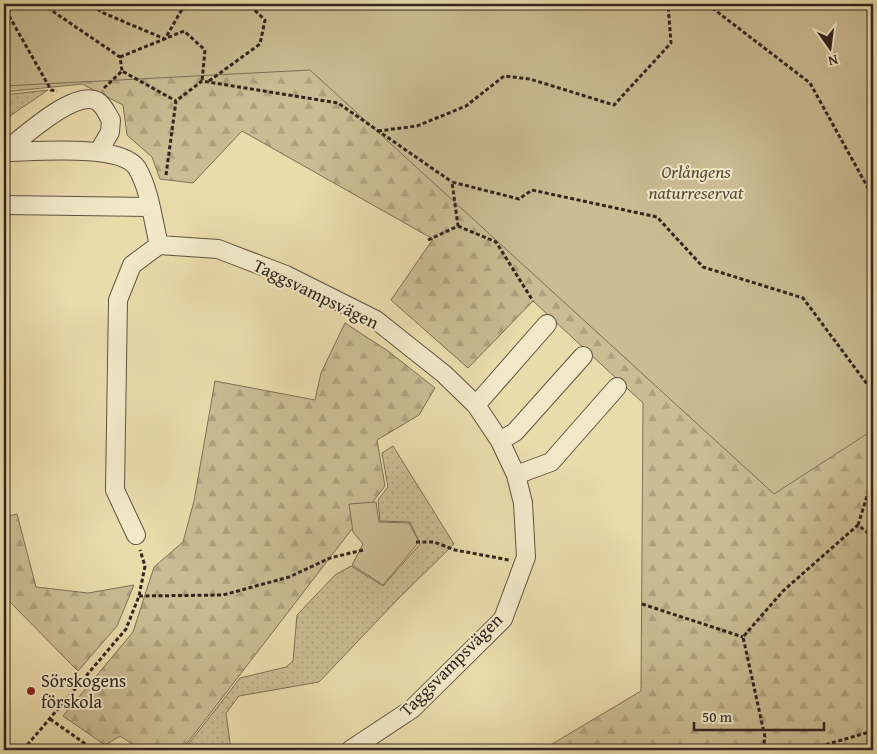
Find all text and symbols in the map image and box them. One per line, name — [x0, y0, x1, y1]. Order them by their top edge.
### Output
north arrow — [804, 22, 854, 72]
text: N — [826, 50, 840, 72]
park label: Orlångens naturreservat — [648, 158, 744, 206]
street label: Taggsvampsvägen — [249, 251, 384, 336]
street label: Taggsvampsvägen — [393, 607, 508, 722]
place label: Sörskogens förskola — [41, 667, 126, 715]
marker: Sörskogens förskola — [25, 685, 37, 697]
scale bar — [694, 699, 824, 731]
text: 50 m — [702, 706, 733, 727]

